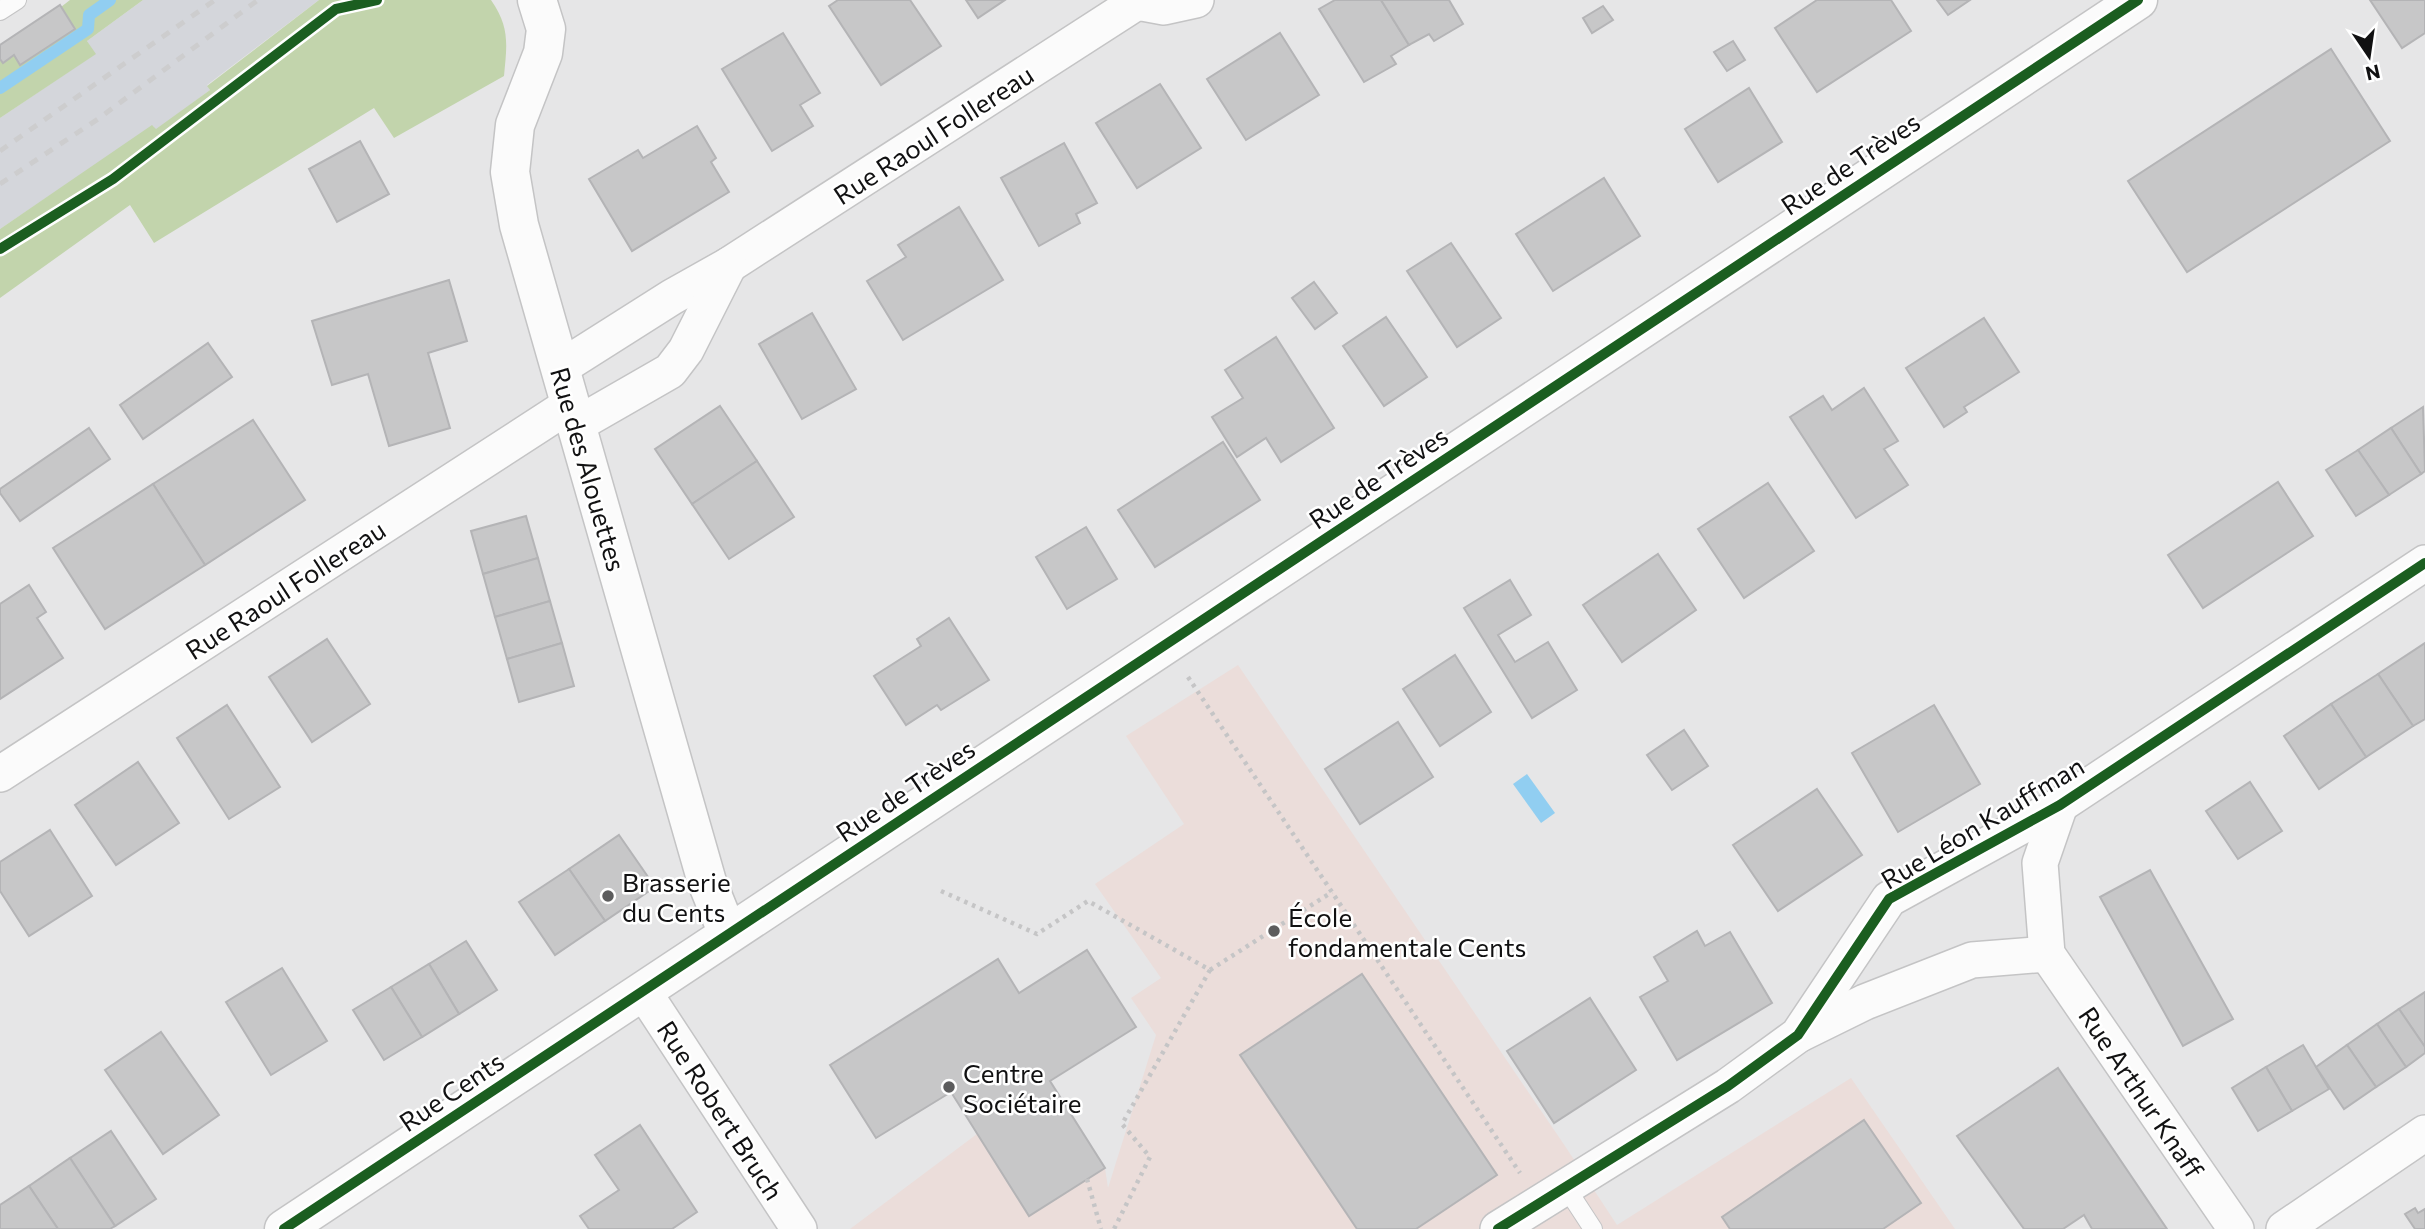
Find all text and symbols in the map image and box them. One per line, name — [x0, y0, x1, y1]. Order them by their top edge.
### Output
north arrow — [2334, 21, 2404, 91]
street label: Rue Raoul Follereau — [827, 58, 1039, 210]
text: N — [2363, 60, 2382, 86]
street label: Rue de Trèves — [1775, 105, 1925, 221]
street label: Rue des Alouettes — [545, 363, 633, 575]
street label: Rue de Trèves — [1303, 419, 1453, 535]
street label: Rue Raoul Follereau — [179, 513, 391, 665]
street label: Rue de Trèves — [830, 732, 980, 848]
street label: Rue Léon Kauffman — [1875, 749, 2089, 895]
place label: Brasserie du Cents — [622, 866, 731, 927]
marker: Brasserie du Cents — [600, 888, 616, 904]
place label: École fondamentale Cents — [1288, 901, 1526, 962]
marker: École fondamentale Cents — [1266, 923, 1282, 939]
street label: Rue Arthur Knaff — [2073, 1000, 2211, 1184]
street label: Rue Robert Bruch — [652, 1015, 790, 1205]
street label: Rue Cents — [393, 1045, 509, 1137]
place label: Centre Sociétaire — [963, 1057, 1081, 1118]
marker: Centre Sociétaire — [941, 1079, 957, 1095]

